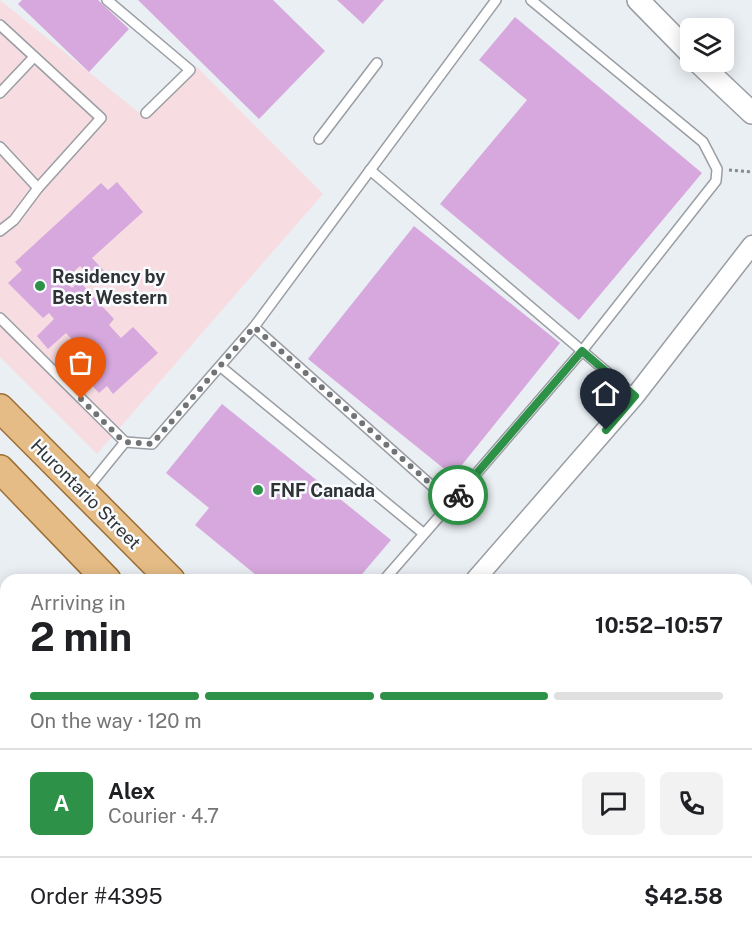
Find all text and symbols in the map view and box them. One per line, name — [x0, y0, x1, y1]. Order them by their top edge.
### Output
map controls — [680, 18, 734, 72]
button: layers — [680, 18, 734, 72]
place label: Residency by Best Western — [52, 266, 167, 308]
marker: Residency by Best Western — [33, 279, 47, 293]
pin — [55, 337, 106, 399]
icon: bag — [64, 346, 97, 379]
pin — [580, 368, 631, 430]
icon: home — [589, 377, 622, 410]
street label: Hurontario Street — [27, 435, 145, 553]
courier — [428, 465, 488, 525]
icon: bike — [442, 479, 475, 512]
place label: FNF Canada — [270, 480, 375, 501]
marker: FNF Canada — [251, 483, 265, 497]
text: Arriving in — [30, 591, 125, 615]
text: 10:52–10:57 — [595, 612, 723, 638]
text: 2 min — [30, 614, 132, 660]
text: On the way · 120 m — [30, 709, 202, 733]
button: chat — [582, 772, 645, 835]
button: phone — [660, 772, 723, 835]
text: Alex — [108, 778, 155, 804]
text: A — [54, 790, 69, 816]
text: Courier · 4.7 — [108, 804, 219, 828]
text: Order #4395 — [30, 883, 163, 909]
text: $42.58 — [644, 883, 723, 909]

